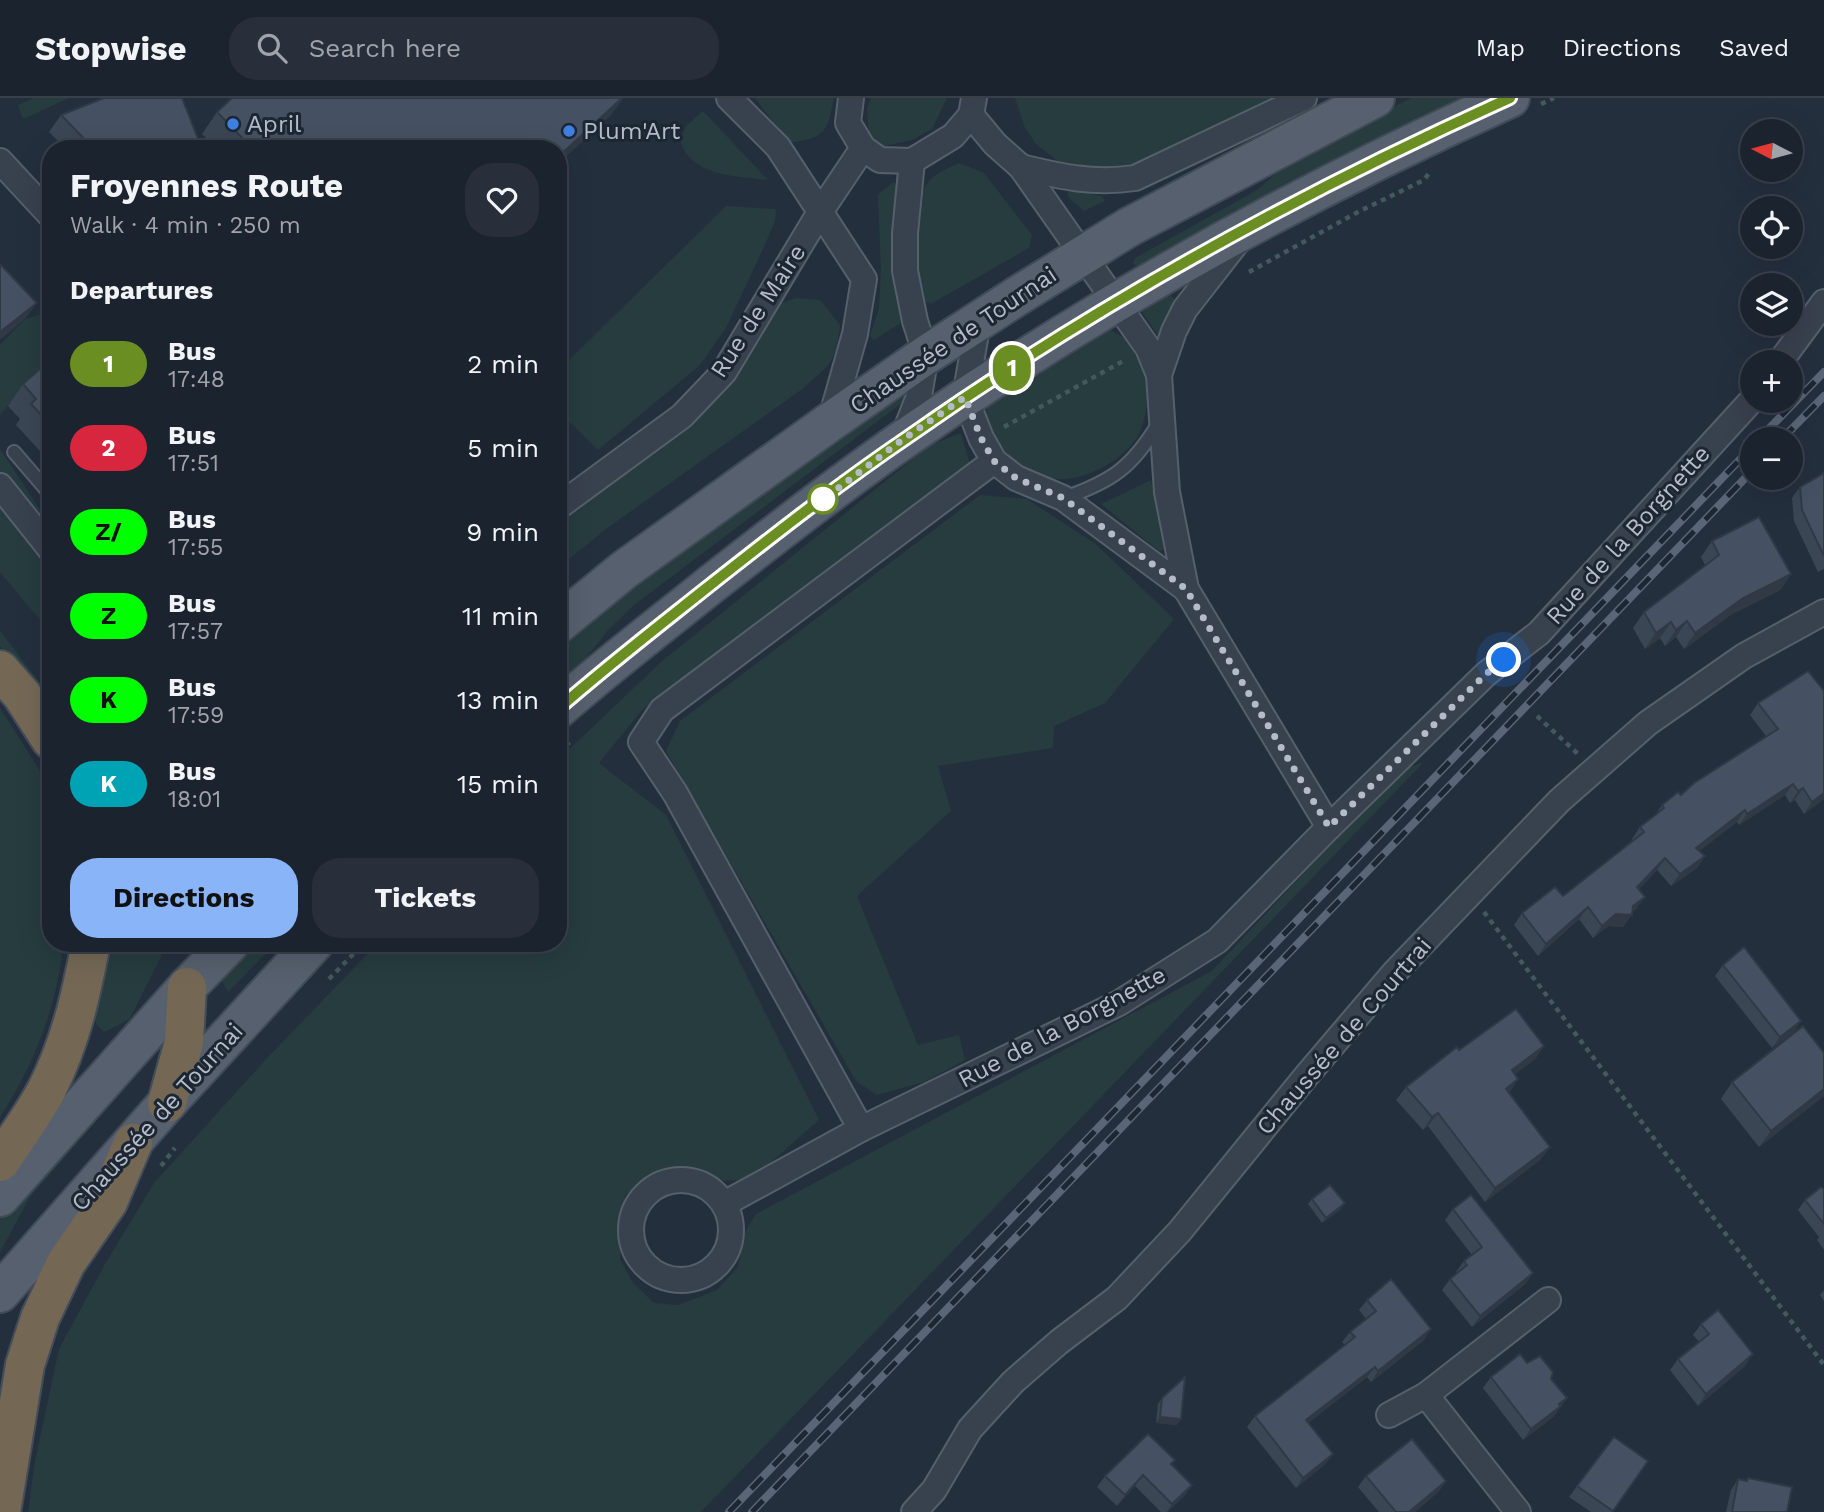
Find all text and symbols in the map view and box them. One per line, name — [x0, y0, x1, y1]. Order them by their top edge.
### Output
search box — [229, 17, 719, 80]
text: Stopwise — [35, 29, 187, 68]
icon: search — [253, 29, 291, 67]
text: Search here — [309, 33, 461, 63]
text: Map — [1476, 34, 1525, 62]
text: Directions — [1563, 34, 1681, 62]
text: Saved — [1719, 34, 1789, 62]
place label: April — [247, 110, 302, 138]
marker: April — [225, 116, 241, 132]
place label: Plum'Art — [583, 117, 680, 145]
north arrow — [1740, 119, 1802, 182]
map controls — [1740, 119, 1803, 490]
marker: Plum'Art — [561, 123, 577, 139]
button: heart — [465, 163, 539, 237]
text: Froyennes Route — [70, 166, 343, 205]
button: locate — [1740, 196, 1803, 259]
text: Walk · 4 min · 250 m — [70, 212, 301, 239]
street label: Rue de Maire — [705, 239, 811, 383]
street label: Chaussée de Tournai — [844, 260, 1062, 420]
button: layers — [1740, 273, 1803, 336]
text: Departures — [70, 275, 213, 305]
text: Bus — [168, 336, 216, 366]
line badge: 1 — [989, 345, 1035, 391]
text: 2 min — [467, 349, 539, 379]
text: 1 — [103, 350, 114, 378]
button: + — [1740, 350, 1803, 413]
text: 1 — [1007, 354, 1017, 382]
text: 17:48 — [168, 366, 225, 393]
text: Bus — [168, 420, 216, 450]
button: − — [1740, 427, 1803, 490]
text: 5 min — [467, 433, 539, 463]
text: 2 — [101, 434, 116, 462]
street label: Rue de la Borgnette — [1540, 440, 1716, 630]
text: 17:51 — [168, 450, 219, 477]
unlabelled marker — [808, 484, 838, 514]
text: Bus — [168, 504, 216, 534]
text: 9 min — [466, 517, 539, 547]
text: Z/ — [95, 518, 122, 546]
text: 17:55 — [168, 534, 223, 561]
text: Bus — [168, 588, 216, 618]
text: 11 min — [462, 601, 539, 631]
text: Z — [101, 602, 116, 630]
text: 17:57 — [168, 618, 223, 645]
your location — [1486, 642, 1521, 677]
text: Bus — [168, 672, 216, 702]
text: 13 min — [457, 685, 539, 715]
text: K — [100, 686, 117, 714]
text: 17:59 — [168, 702, 224, 729]
text: Bus — [168, 756, 216, 786]
text: 15 min — [457, 769, 539, 799]
text: K — [100, 770, 117, 798]
text: 18:01 — [168, 786, 221, 813]
button: Directions — [70, 858, 298, 938]
button: Tickets — [312, 858, 539, 938]
street label: Chaussée de Courtrai — [1251, 932, 1437, 1140]
street label: Rue de la Borgnette — [953, 960, 1171, 1094]
street label: Chaussée de Tournai — [65, 1017, 249, 1217]

